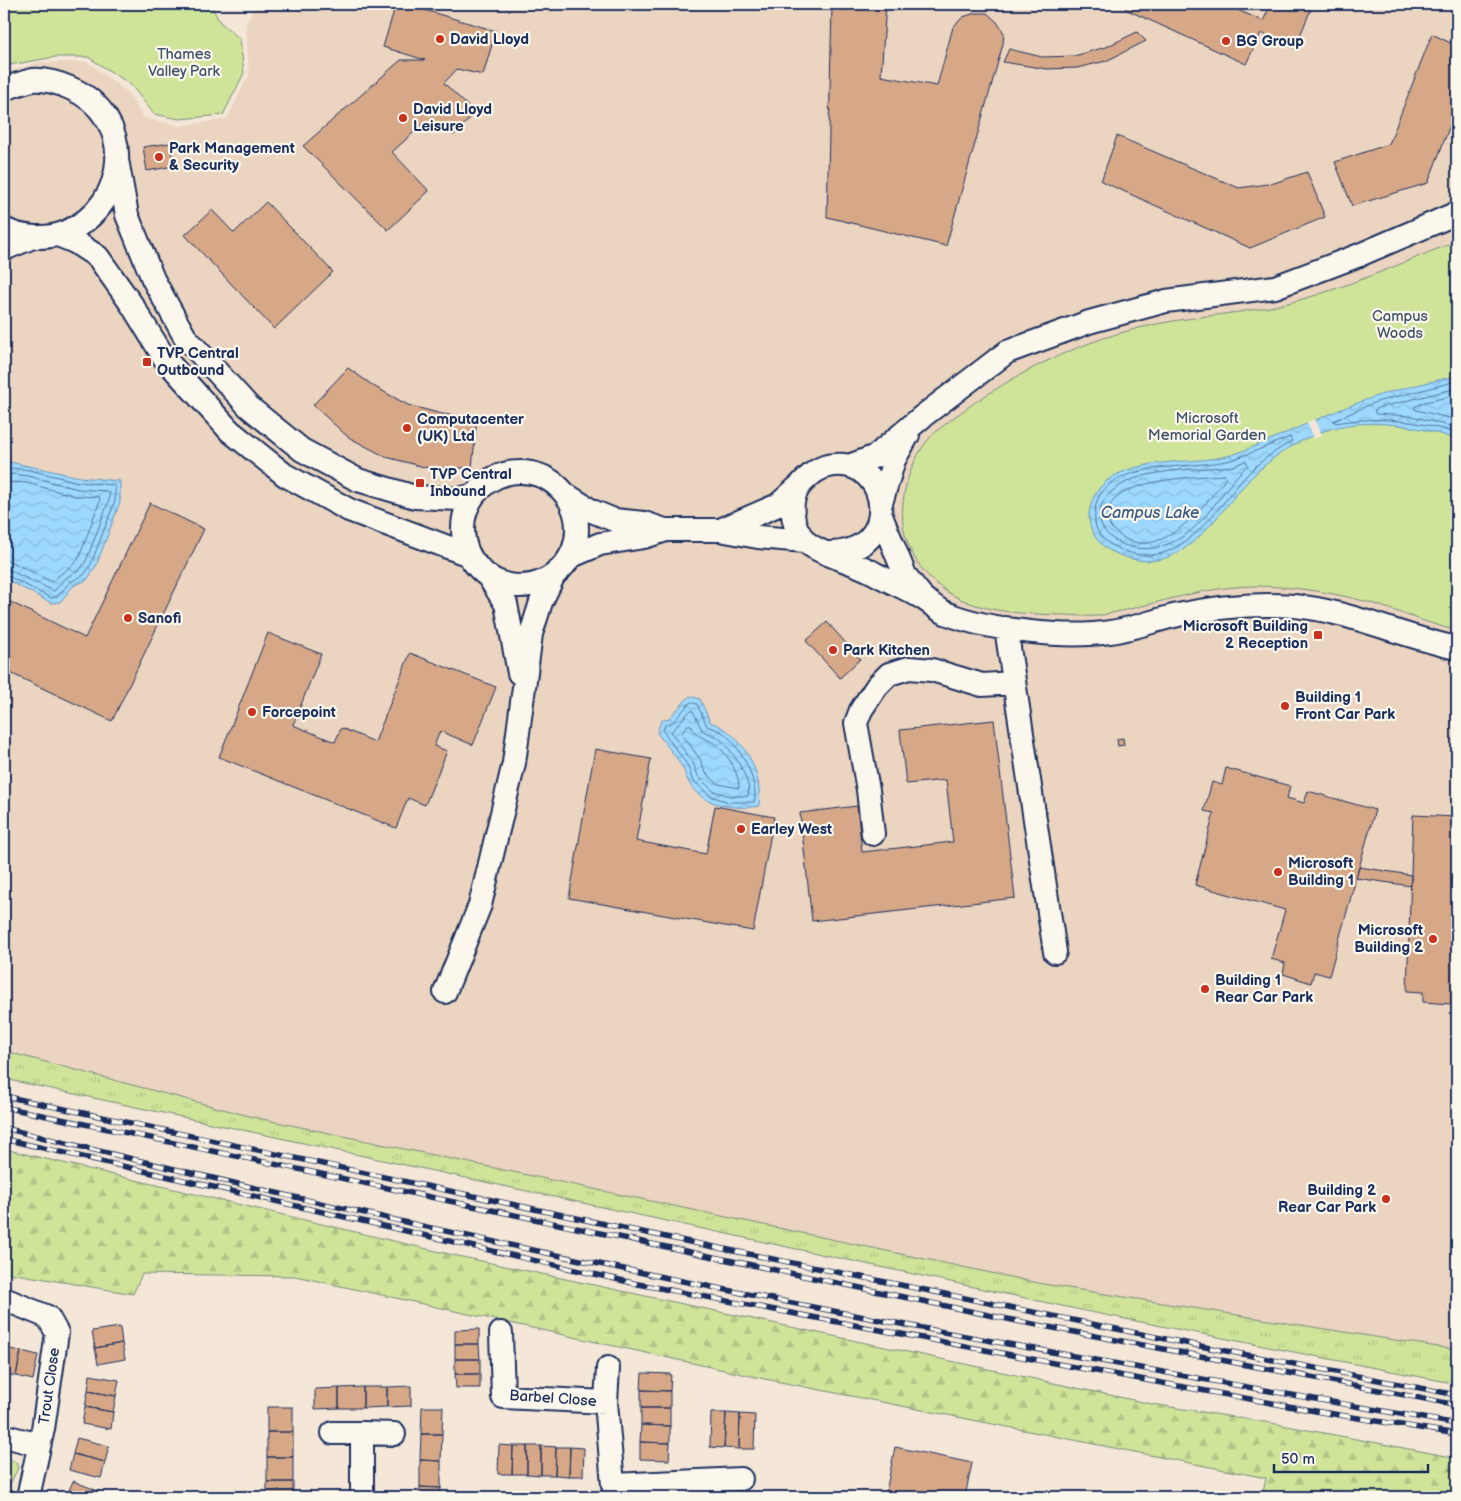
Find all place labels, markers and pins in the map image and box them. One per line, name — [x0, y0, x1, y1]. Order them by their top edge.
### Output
place label: David Lloyd — [450, 30, 529, 49]
place label: BG Group — [1236, 32, 1304, 51]
marker: David Lloyd — [434, 33, 446, 45]
marker: BG Group — [1220, 35, 1232, 47]
place label: David Lloyd Leisure — [413, 100, 492, 136]
marker: David Lloyd Leisure — [397, 112, 409, 124]
place label: Park Management & Security — [169, 139, 295, 175]
marker: Park Management & Security — [153, 151, 165, 163]
place label: TVP Central Outbound — [157, 344, 239, 380]
marker: TVP Central Outbound — [141, 356, 153, 368]
place label: Computacenter (UK) Ltd — [417, 410, 525, 446]
marker: Computacenter (UK) Ltd — [401, 422, 413, 434]
place label: TVP Central Inbound — [430, 465, 512, 501]
marker: TVP Central Inbound — [414, 477, 426, 489]
place label: Sanofi — [138, 609, 181, 628]
marker: Sanofi — [122, 612, 134, 624]
place label: Microsoft Building 2 Reception — [1183, 617, 1308, 653]
marker: Microsoft Building 2 Reception — [1312, 629, 1324, 641]
place label: Park Kitchen — [843, 641, 930, 660]
marker: Park Kitchen — [827, 644, 839, 656]
place label: Building 1 Front Car Park — [1295, 688, 1395, 724]
marker: Building 1 Front Car Park — [1279, 700, 1291, 712]
place label: Forcepoint — [262, 703, 336, 722]
marker: Forcepoint — [246, 706, 258, 718]
place label: Earley West — [751, 820, 832, 839]
marker: Earley West — [735, 823, 747, 835]
place label: Microsoft Building 1 — [1288, 854, 1354, 890]
marker: Microsoft Building 1 — [1272, 866, 1284, 878]
place label: Microsoft Building 2 — [1354, 921, 1423, 957]
marker: Microsoft Building 2 — [1427, 933, 1439, 945]
place label: Building 1 Rear Car Park — [1215, 971, 1313, 1007]
marker: Building 1 Rear Car Park — [1199, 983, 1211, 995]
place label: Building 2 Rear Car Park — [1278, 1181, 1376, 1217]
marker: Building 2 Rear Car Park — [1380, 1193, 1392, 1205]

